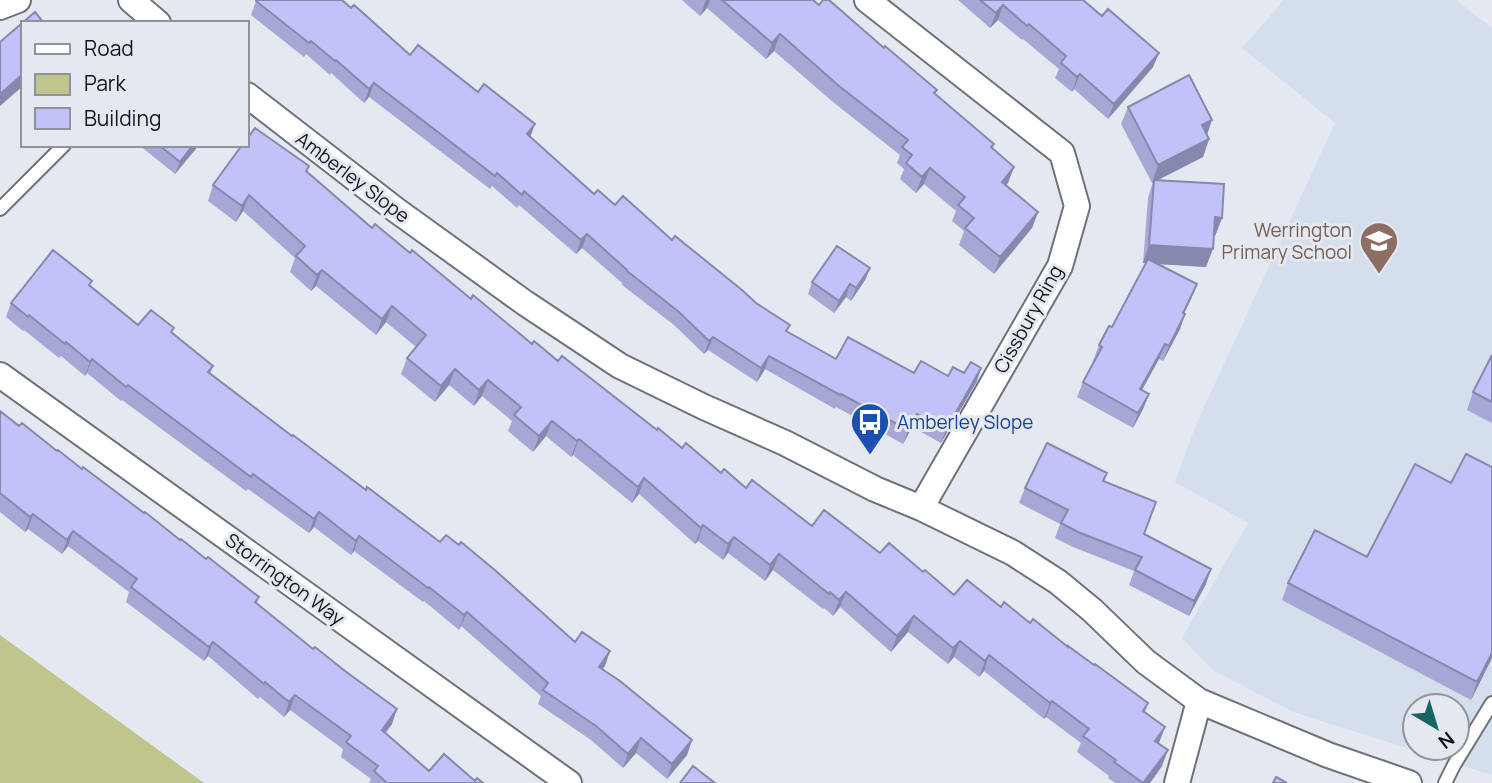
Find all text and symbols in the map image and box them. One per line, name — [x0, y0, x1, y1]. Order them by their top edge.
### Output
legend — [21, 21, 248, 147]
text: Road — [84, 34, 134, 62]
text: Park — [84, 69, 126, 97]
text: Building — [84, 104, 161, 132]
street label: Amberley Slope — [291, 126, 415, 228]
place label: Werrington Primary School — [1222, 217, 1352, 265]
school or university icon: Werrington Primary School — [1358, 220, 1400, 275]
street label: Cissbury Ring — [988, 260, 1068, 378]
bus stop icon: Amberley Slope — [849, 401, 891, 456]
place label: Amberley Slope — [897, 409, 1033, 435]
street label: Storrington Way — [220, 527, 350, 631]
north arrow — [1401, 692, 1471, 762]
text: N — [1433, 726, 1460, 755]

